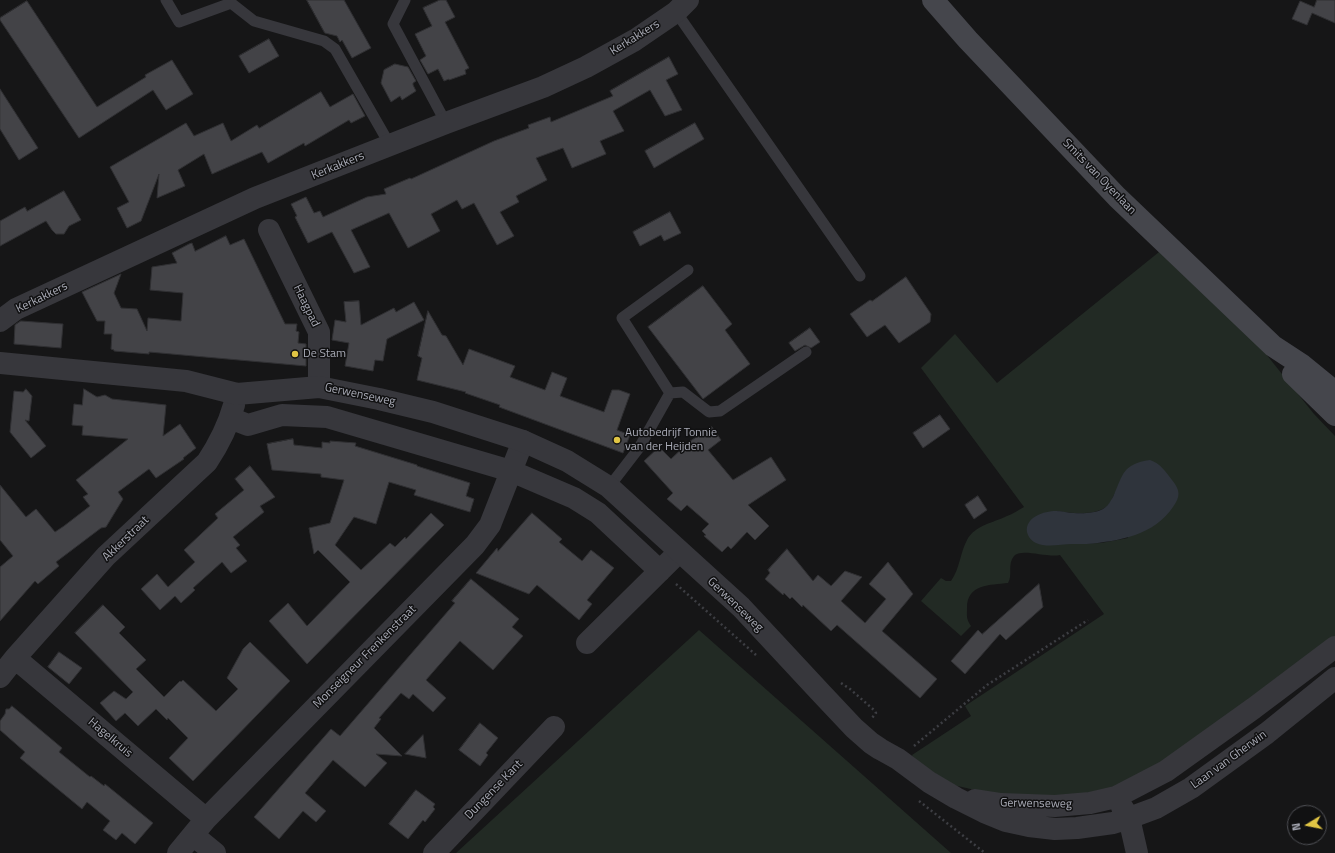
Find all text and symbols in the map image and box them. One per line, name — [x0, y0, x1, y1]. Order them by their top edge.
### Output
street label: Kerkakkers — [608, 17, 662, 59]
street label: Smits van Oyenlaan — [1059, 136, 1139, 218]
street label: Kerkakkers — [309, 149, 367, 183]
street label: Kerkakkers — [14, 279, 70, 317]
street label: Haagpad — [290, 283, 322, 329]
place label: De Stam — [303, 347, 346, 361]
marker: De Stam — [290, 349, 300, 359]
street label: Gerwenseweg — [323, 380, 397, 410]
place label: Autobedrijf Tonnie van der Heijden — [625, 426, 717, 454]
marker: Autobedrijf Tonnie van der Heijden — [612, 435, 622, 445]
street label: Akkerstraat — [100, 513, 152, 565]
street label: Gerwenseweg — [704, 575, 766, 635]
street label: Monseigneur Frenkenstraat — [310, 602, 420, 712]
street label: Hagelkruis — [85, 715, 135, 761]
street label: Laan van Gherwin — [1188, 728, 1270, 792]
street label: Dungense Kant — [462, 757, 526, 823]
street label: Gerwenseweg — [1000, 796, 1072, 812]
north arrow — [1287, 805, 1327, 845]
text: N — [1288, 822, 1305, 832]

